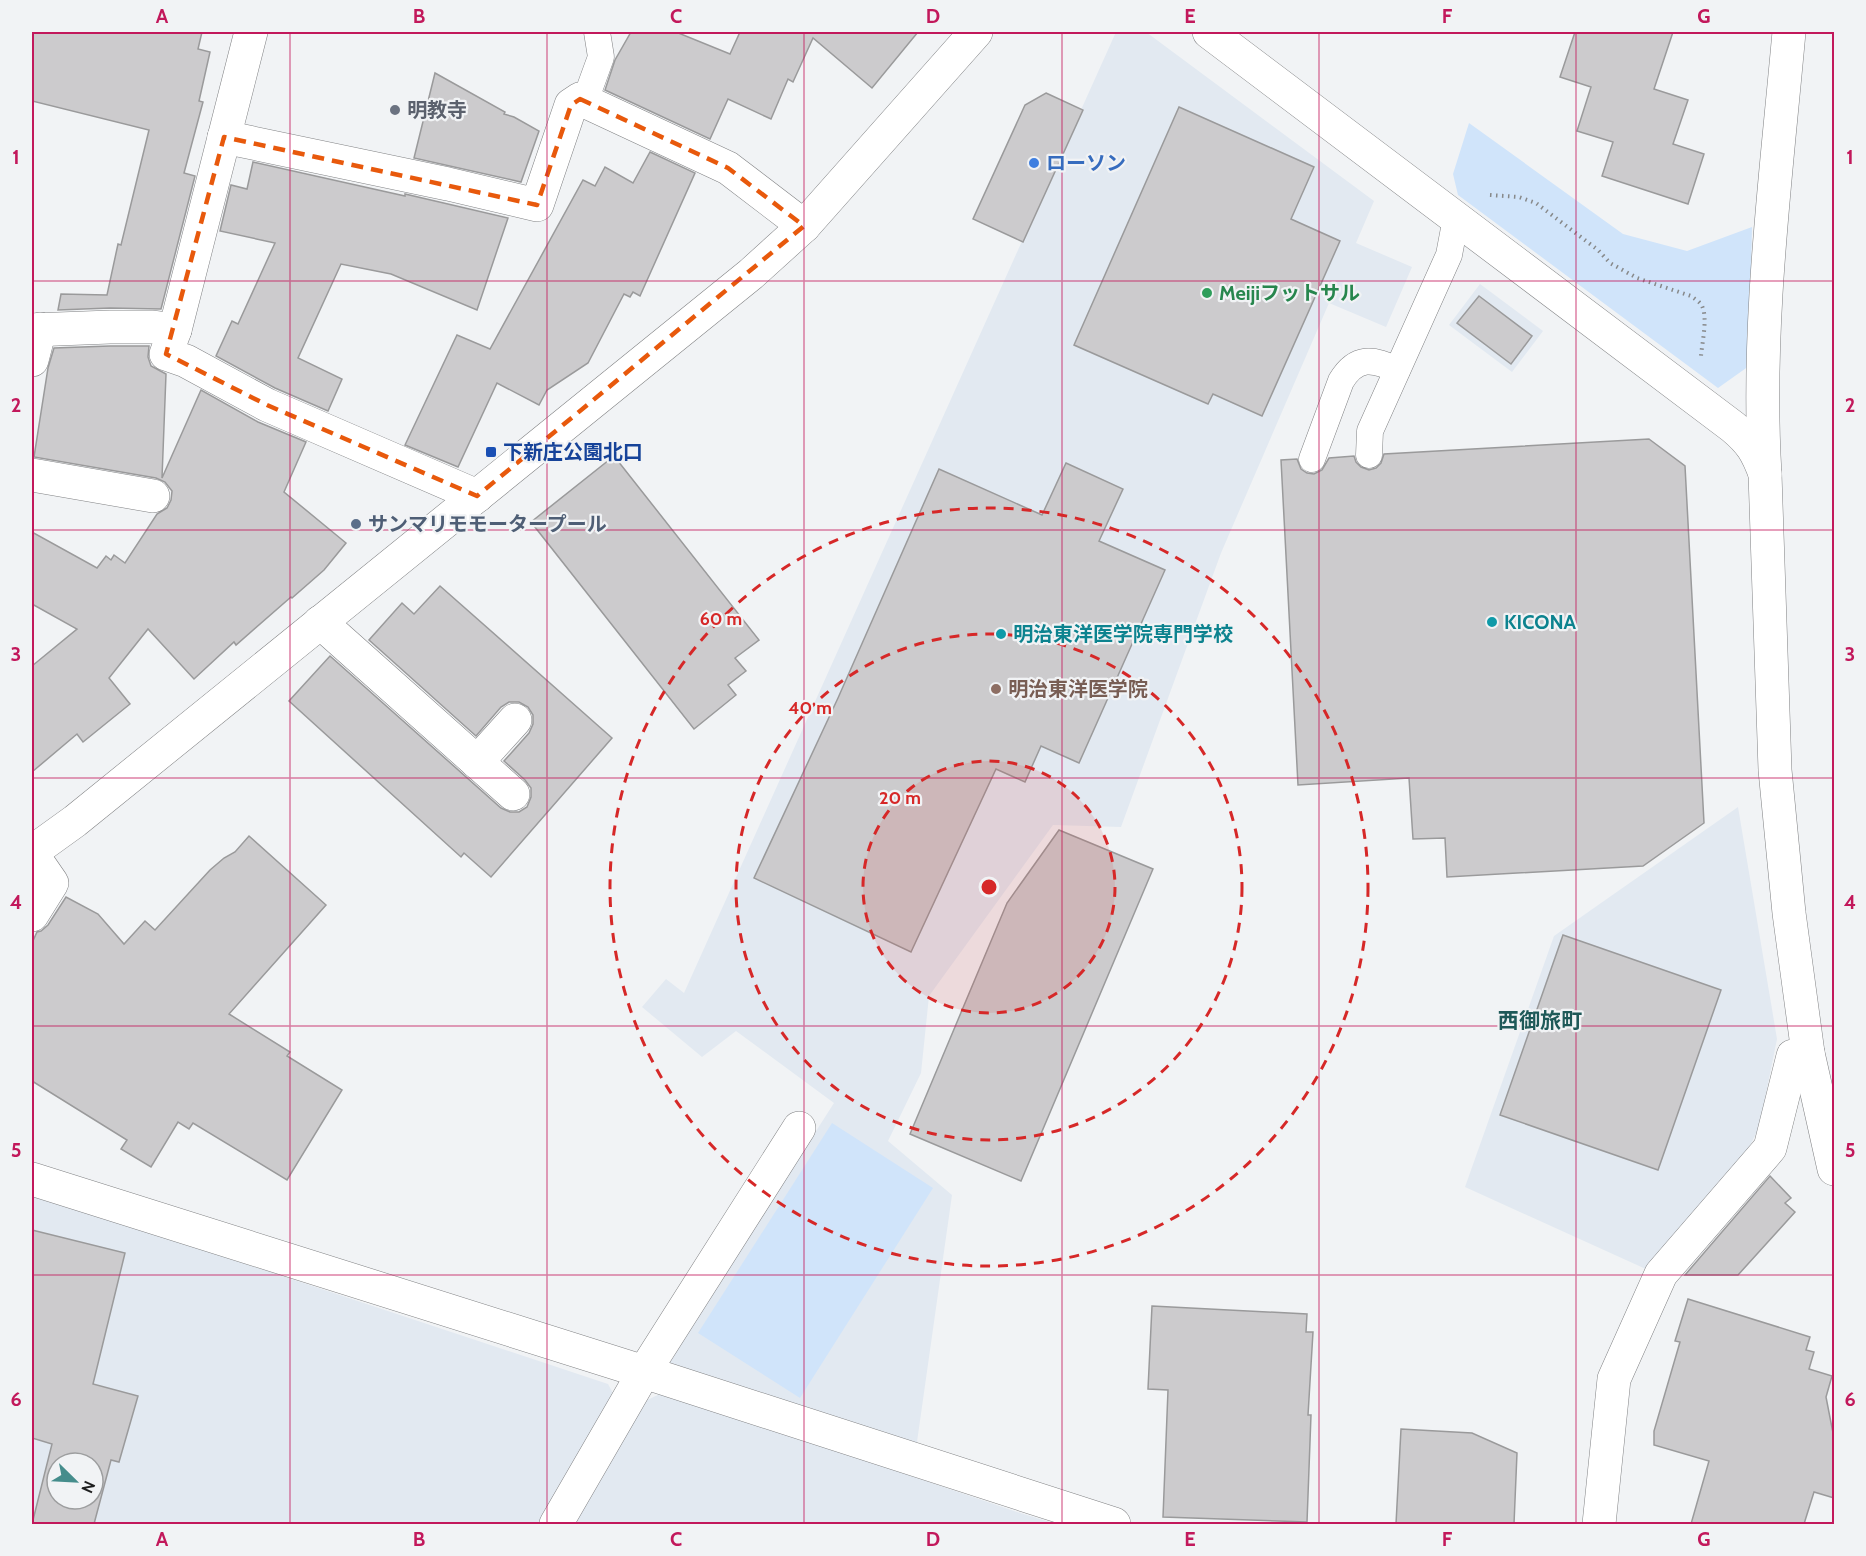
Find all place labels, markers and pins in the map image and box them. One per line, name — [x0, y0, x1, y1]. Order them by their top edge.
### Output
place label: 明教寺 — [407, 98, 467, 122]
marker: 明教寺 — [388, 103, 402, 117]
place label: ローソン — [1046, 151, 1126, 175]
marker: ローソン — [1027, 156, 1041, 170]
place label: Meijiフットサル — [1219, 281, 1360, 305]
marker: Meijiフットサル — [1200, 286, 1214, 300]
place label: 下新庄公園北口 — [503, 440, 643, 464]
marker: 下新庄公園北口 — [484, 445, 498, 459]
place label: サンマリモモータープール — [368, 512, 607, 536]
marker: サンマリモモータープール — [349, 517, 363, 531]
place label: KICONA — [1504, 610, 1577, 634]
marker: KICONA — [1485, 615, 1499, 629]
place label: 明治東洋医学院専門学校 — [1013, 622, 1233, 646]
marker: 明治東洋医学院専門学校 — [994, 627, 1008, 641]
place label: 明治東洋医学院 — [1008, 677, 1148, 701]
marker: 明治東洋医学院 — [989, 682, 1003, 696]
centre of rings — [979, 877, 999, 897]

